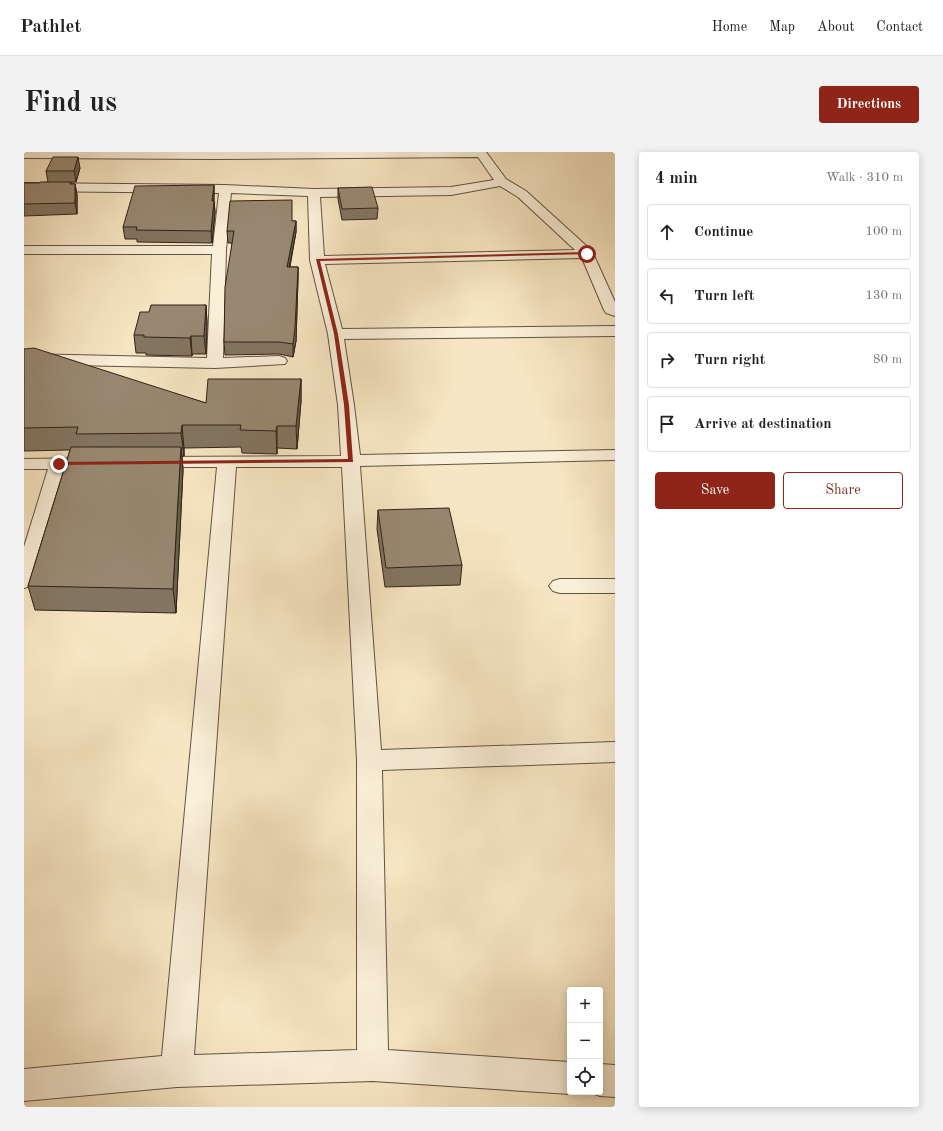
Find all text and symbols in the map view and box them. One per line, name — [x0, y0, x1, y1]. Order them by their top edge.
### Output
text: Pathlet — [20, 18, 81, 37]
text: Home — [712, 20, 747, 34]
text: Map — [769, 20, 795, 34]
text: About — [817, 20, 854, 34]
text: Contact — [876, 20, 923, 34]
button: Directions — [819, 86, 919, 123]
text: Find us — [24, 90, 117, 118]
text: 4 min — [655, 170, 698, 187]
text: Walk · 310 m — [826, 171, 903, 184]
icon: ahead — [656, 221, 678, 243]
text: Continue — [694, 225, 753, 240]
text: 100 m — [865, 225, 902, 238]
route start — [578, 245, 596, 263]
icon: left — [656, 285, 678, 307]
text: Turn left — [694, 289, 754, 304]
text: 130 m — [865, 289, 902, 302]
icon: right — [656, 349, 678, 371]
text: Turn right — [694, 353, 765, 368]
text: 80 m — [873, 353, 902, 366]
icon: arrive — [656, 413, 678, 435]
text: Arrive at destination — [694, 417, 832, 432]
route end — [50, 455, 68, 473]
button: Save — [655, 472, 775, 509]
button: Share — [783, 472, 903, 509]
map controls — [567, 987, 603, 1095]
button: + — [567, 987, 603, 1023]
button: − — [567, 1023, 603, 1059]
button: locate — [567, 1059, 603, 1095]

